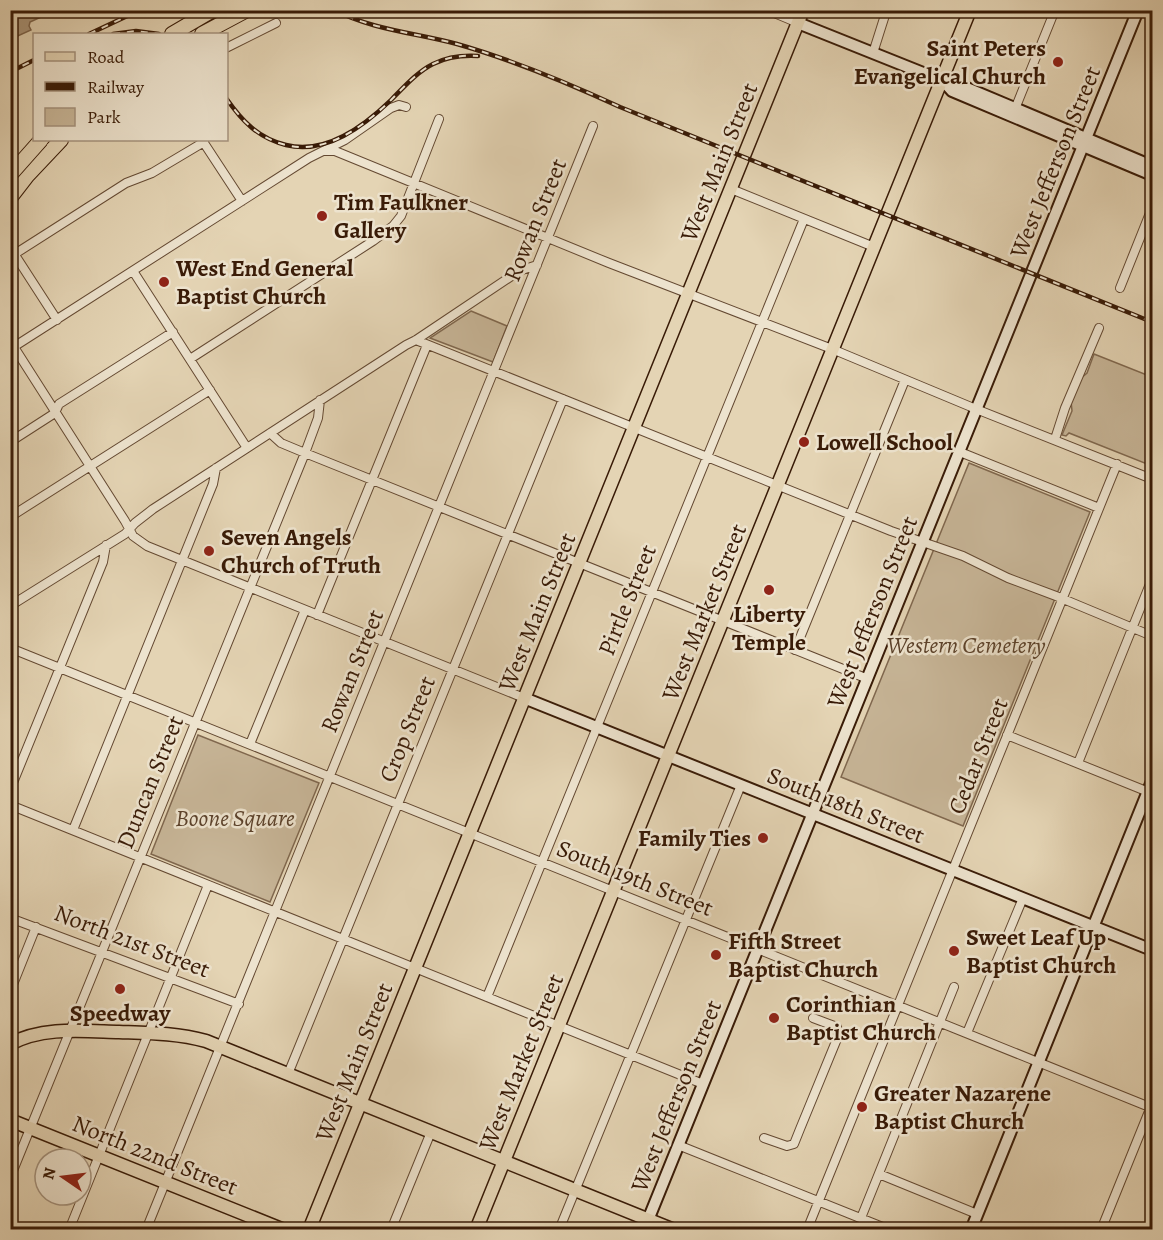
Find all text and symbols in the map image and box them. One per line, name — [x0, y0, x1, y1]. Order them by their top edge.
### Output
place label: Saint Peters Evangelical Church — [854, 32, 1046, 92]
legend — [33, 33, 228, 141]
text: Road — [87, 45, 125, 69]
marker: Saint Peters Evangelical Church — [1051, 55, 1065, 69]
street label: West Jefferson Street — [1001, 61, 1108, 264]
text: Railway — [87, 75, 145, 99]
street label: West Main Street — [672, 78, 765, 247]
text: Park — [87, 105, 121, 129]
street label: Rowan Street — [496, 154, 574, 286]
place label: Tim Faulkner Gallery — [334, 186, 468, 246]
marker: Tim Faulkner Gallery — [315, 209, 329, 223]
place label: West End General Baptist Church — [175, 252, 354, 312]
marker: West End General Baptist Church — [157, 275, 171, 289]
place label: Lowell School — [816, 426, 954, 458]
marker: Lowell School — [797, 435, 811, 449]
street label: West Jefferson Street — [818, 511, 925, 714]
street label: West Market Street — [654, 519, 754, 706]
place label: Seven Angels Church of Truth — [221, 521, 381, 581]
street label: West Main Street — [490, 528, 583, 697]
street label: Pirtle Street — [590, 540, 664, 660]
marker: Seven Angels Church of Truth — [202, 544, 216, 558]
marker: Liberty Temple — [762, 583, 776, 597]
place label: Liberty Temple — [732, 598, 806, 658]
street label: Rowan Street — [313, 605, 391, 737]
park label: Western Cemetery — [886, 629, 1046, 661]
street label: Crop Street — [371, 671, 443, 787]
street label: Cedar Street — [940, 693, 1016, 819]
street label: Duncan Street — [109, 711, 191, 853]
street label: South 18th Street — [763, 759, 929, 851]
park label: Boone Square — [175, 802, 295, 834]
place label: Family Ties — [638, 822, 751, 854]
marker: Family Ties — [756, 831, 770, 845]
street label: South 19th Street — [552, 832, 718, 924]
street label: North 21st Street — [50, 897, 215, 985]
place label: Sweet Leaf Up Baptist Church — [966, 921, 1116, 981]
place label: Fifth Street Baptist Church — [728, 925, 878, 985]
marker: Sweet Leaf Up Baptist Church — [947, 944, 961, 958]
marker: Fifth Street Baptist Church — [709, 948, 723, 962]
street label: West Market Street — [471, 969, 571, 1156]
street label: West Main Street — [307, 978, 400, 1147]
marker: Speedway — [113, 982, 127, 996]
place label: Corinthian Baptist Church — [786, 988, 936, 1048]
street label: West Jefferson Street — [622, 995, 729, 1198]
place label: Speedway — [70, 997, 171, 1029]
marker: Corinthian Baptist Church — [767, 1011, 781, 1025]
place label: Greater Nazarene Baptist Church — [874, 1077, 1051, 1137]
marker: Greater Nazarene Baptist Church — [855, 1100, 869, 1114]
street label: North 22nd Street — [67, 1107, 243, 1203]
north arrow — [33, 1147, 93, 1207]
text: N — [37, 1165, 62, 1182]

